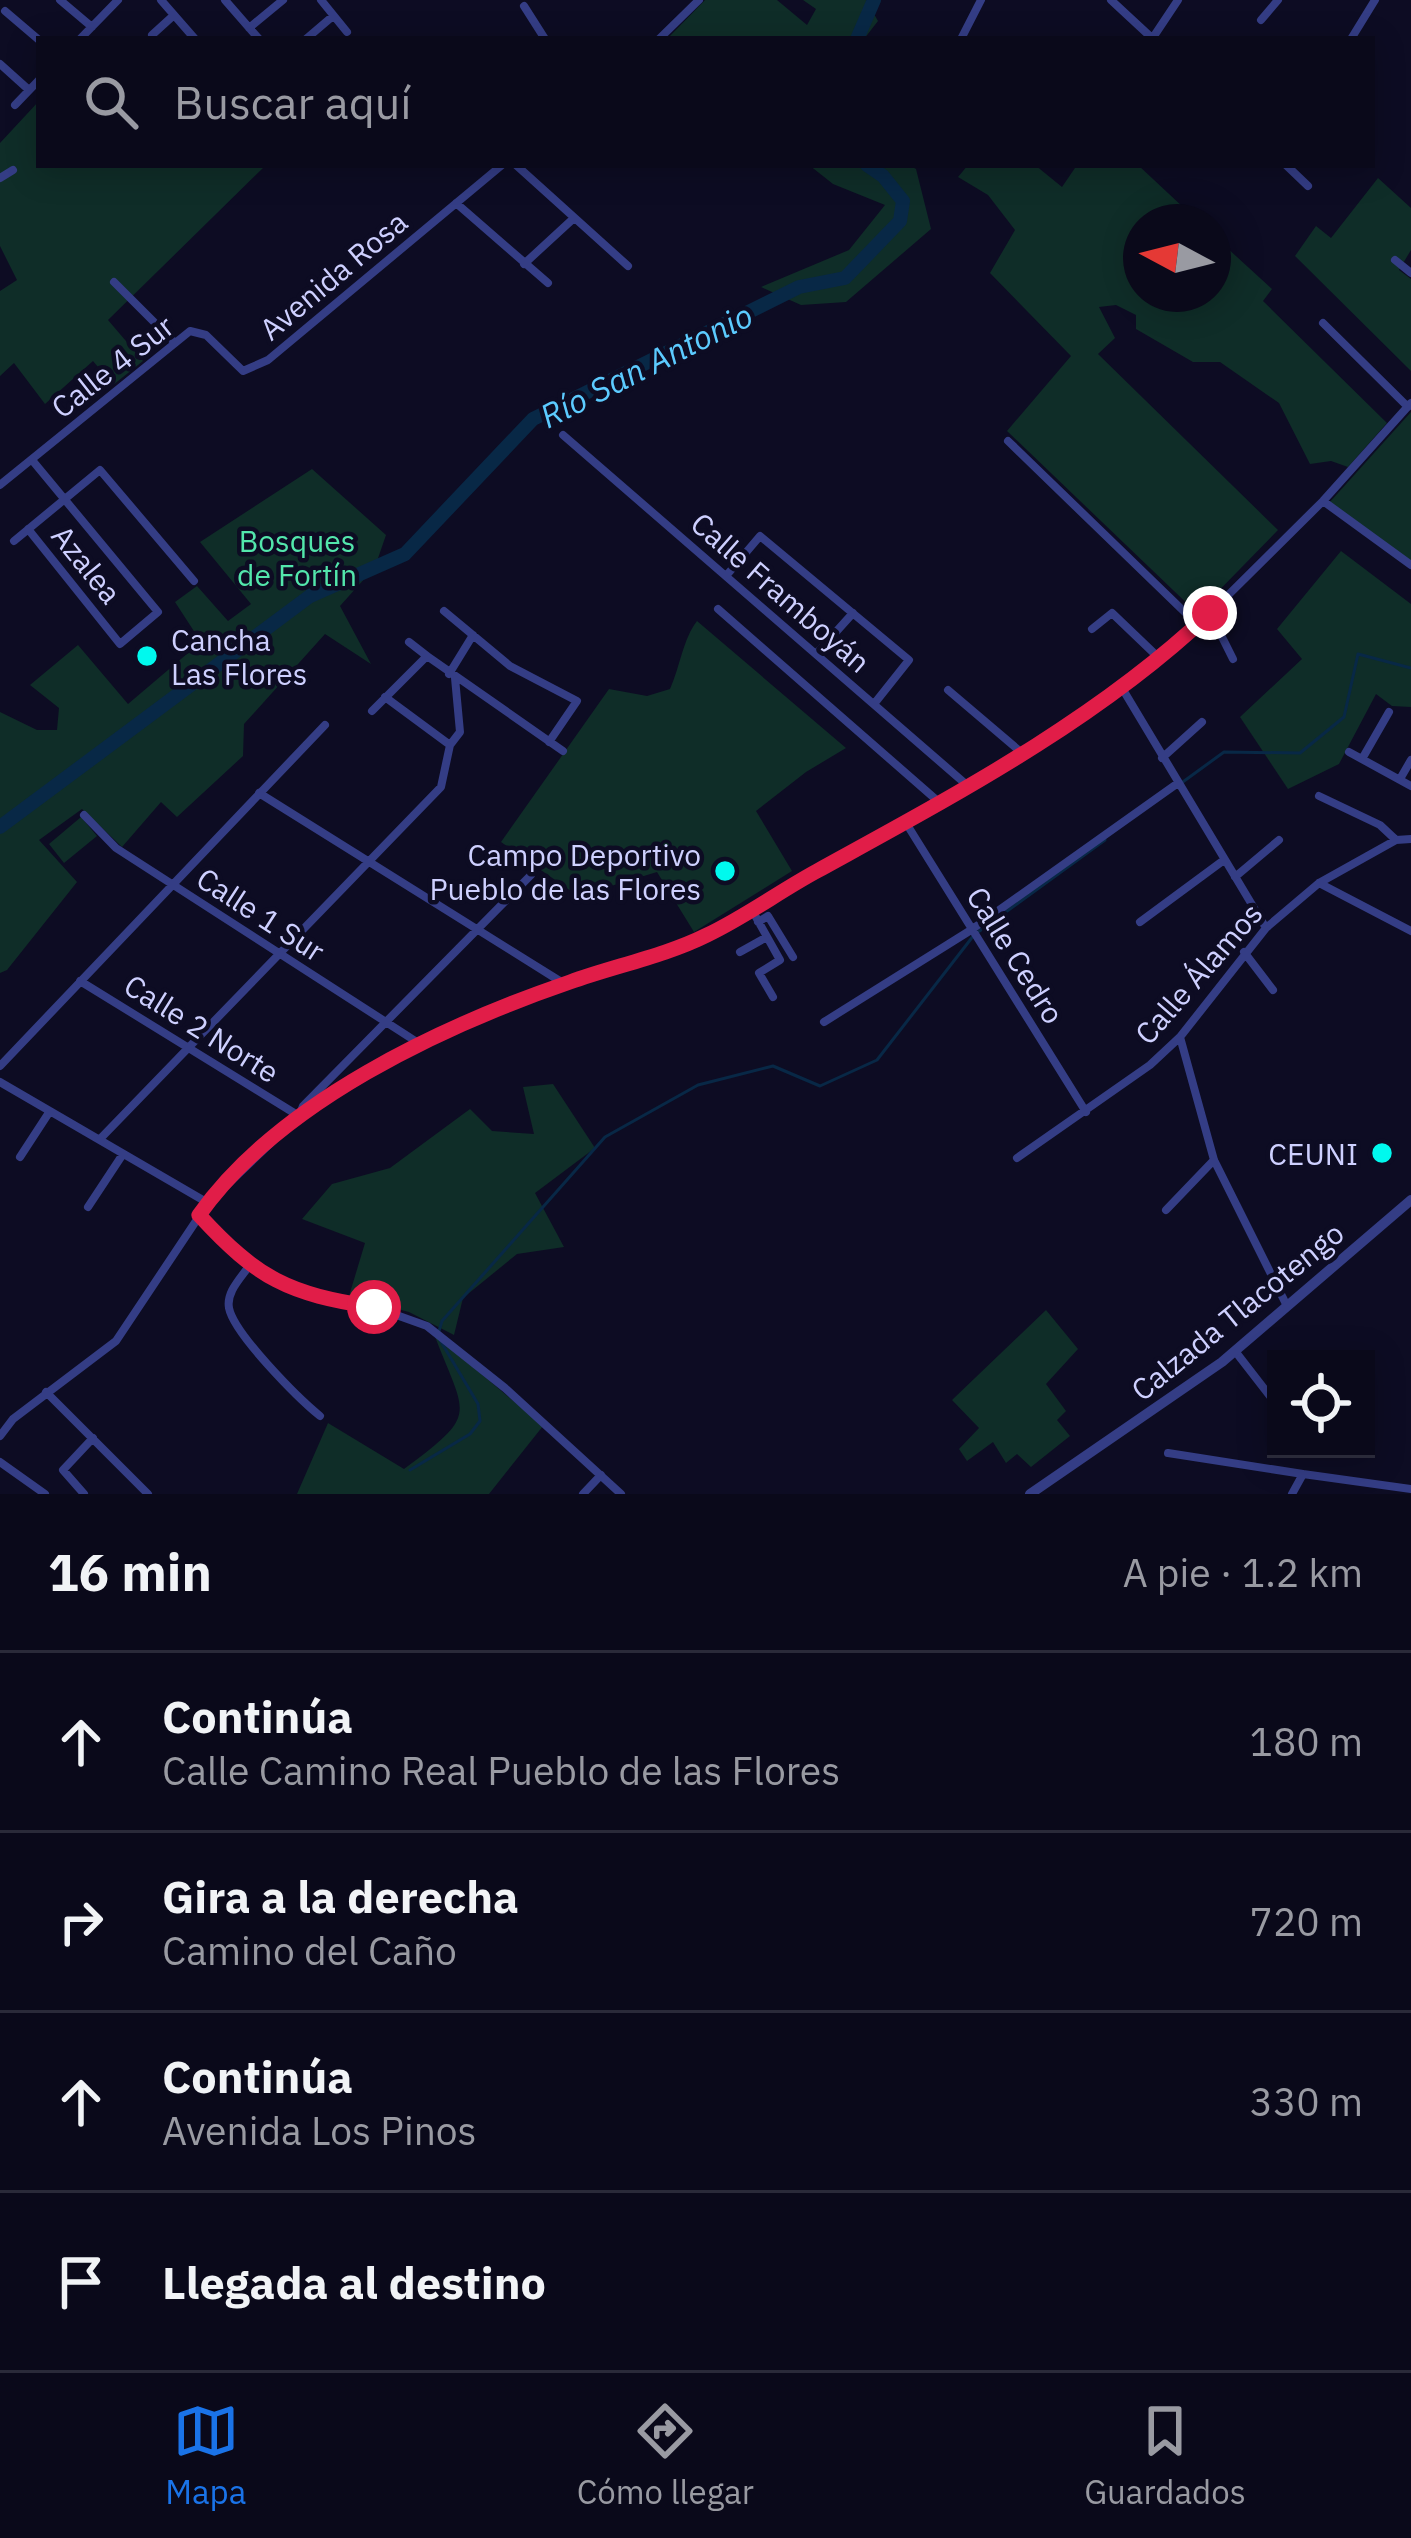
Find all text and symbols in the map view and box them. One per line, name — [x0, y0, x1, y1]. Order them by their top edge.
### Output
search box — [36, 36, 1375, 168]
icon: search — [78, 69, 144, 135]
text: Buscar aquí — [174, 73, 412, 131]
street label: Avenida Rosa — [251, 202, 415, 348]
north arrow — [1123, 204, 1231, 312]
water label: Río San Antonio — [532, 293, 760, 437]
street label: Calle 4 Sur — [43, 306, 181, 426]
street label: Calle Framboyán — [683, 503, 879, 681]
street label: Azalea — [43, 517, 131, 611]
park label: Bosques de Fortín — [237, 521, 357, 594]
route end — [1183, 586, 1237, 640]
place label: Cancha Las Flores — [171, 620, 307, 693]
marker: Cancha Las Flores — [134, 643, 160, 669]
place label: Campo Deportivo Pueblo de las Flores — [429, 835, 701, 908]
street label: Calle 1 Sur — [190, 858, 332, 970]
marker: Campo Deportivo Pueblo de las Flores — [712, 858, 738, 884]
street label: Calle Cedro — [959, 879, 1073, 1031]
street label: Calle Álamos — [1126, 894, 1270, 1052]
street label: Calle 2 Norte — [117, 965, 287, 1091]
place label: CEUNI — [1268, 1134, 1358, 1173]
marker: CEUNI — [1369, 1140, 1395, 1166]
street label: Calzada Tlacotengo — [1123, 1213, 1351, 1409]
route start — [347, 1280, 401, 1334]
map controls — [1267, 1350, 1375, 1458]
button: locate — [1267, 1350, 1375, 1458]
text: 16 min — [48, 1539, 212, 1605]
text: A pie · 1.2 km — [1123, 1547, 1363, 1598]
text: Continúa — [162, 1687, 353, 1745]
icon: ahead — [48, 1709, 114, 1775]
text: 180 m — [1250, 1716, 1363, 1767]
text: Calle Camino Real Pueblo de las Flores — [162, 1745, 840, 1796]
text: Gira a la derecha — [162, 1867, 519, 1925]
icon: right — [48, 1889, 114, 1955]
text: 720 m — [1250, 1896, 1363, 1947]
text: Camino del Caño — [162, 1925, 457, 1976]
text: Continúa — [162, 2047, 353, 2105]
icon: ahead — [48, 2069, 114, 2135]
text: 330 m — [1250, 2076, 1363, 2127]
text: Avenida Los Pinos — [162, 2105, 477, 2156]
icon: arrive — [48, 2249, 114, 2315]
text: Llegada al destino — [162, 2253, 546, 2311]
tab: Mapa — [165, 2398, 246, 2513]
tab: Cómo llegar — [577, 2398, 754, 2513]
tab: Guardados — [1084, 2398, 1246, 2513]

